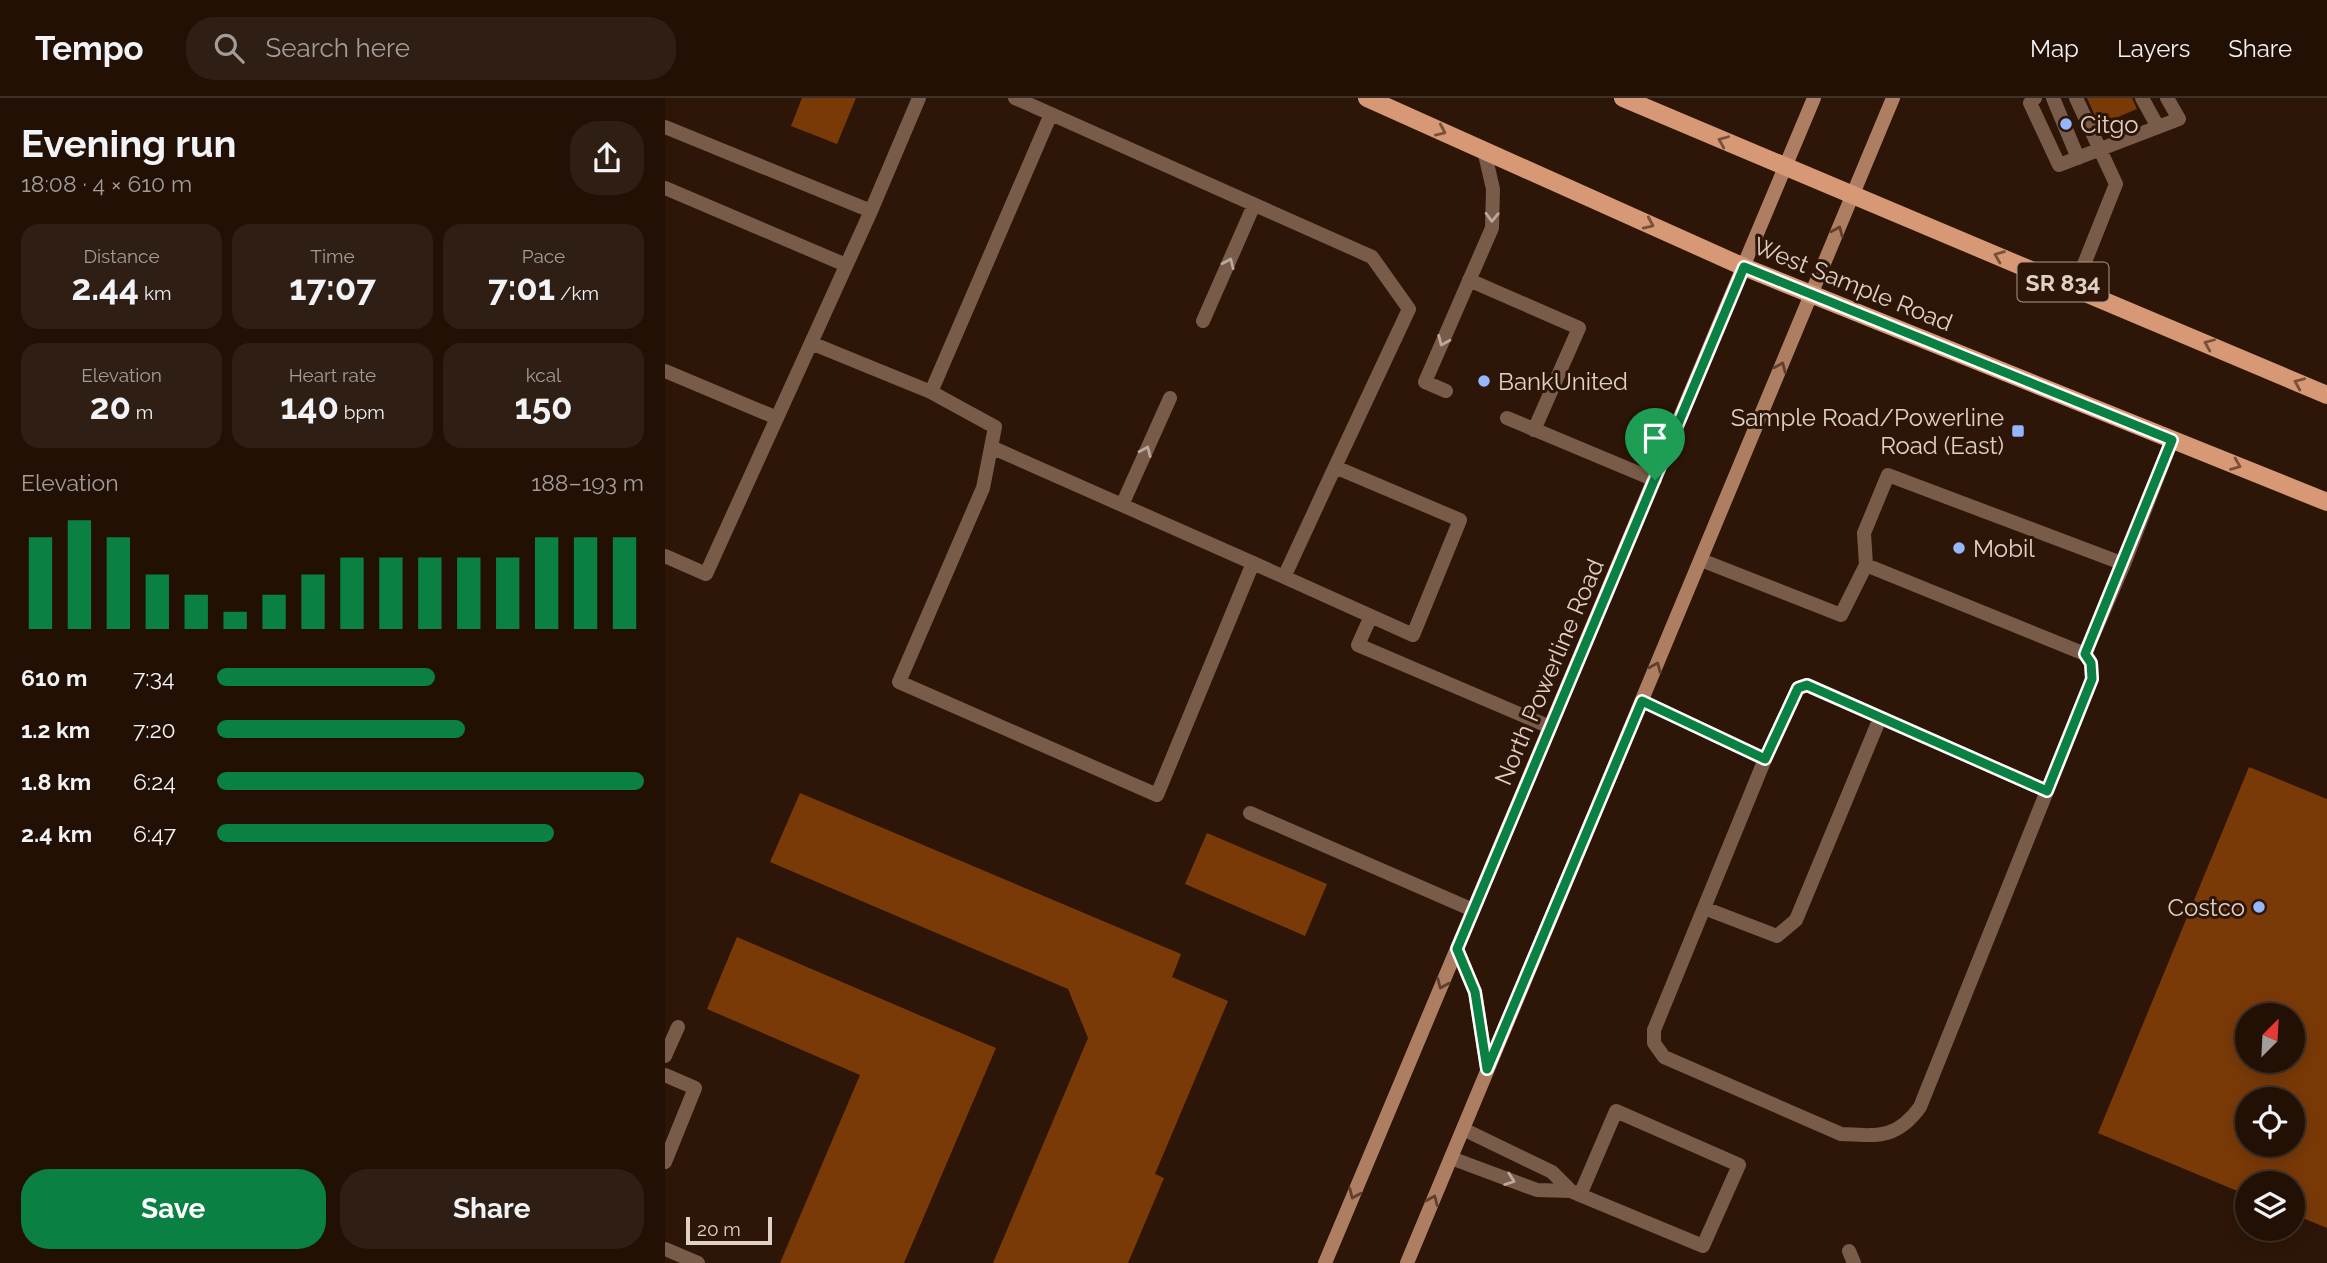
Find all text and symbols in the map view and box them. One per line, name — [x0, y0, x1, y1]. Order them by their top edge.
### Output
search box — [186, 17, 676, 80]
text: Tempo — [35, 29, 144, 68]
icon: search — [210, 29, 248, 67]
text: Search here — [266, 33, 410, 63]
text: Map — [2030, 34, 2079, 63]
text: Layers — [2117, 34, 2190, 63]
text: Share — [2228, 34, 2292, 63]
place label: Citgo — [2080, 110, 2139, 139]
marker: Citgo — [2058, 116, 2074, 132]
text: Evening run — [21, 121, 236, 166]
button: share — [570, 121, 644, 195]
one-way arrow — [1434, 123, 1446, 137]
one-way arrow — [1717, 136, 1729, 150]
text: 18:08 · 4 × 610 m — [21, 170, 192, 197]
one-way arrow — [1484, 212, 1500, 223]
one-way arrow — [1642, 216, 1654, 230]
one-way arrow — [1830, 226, 1844, 238]
street label: West Sample Road — [1749, 231, 1957, 337]
text: Distance — [83, 245, 160, 267]
text: Time — [310, 245, 355, 267]
text: Pace — [522, 245, 565, 267]
one-way arrow — [1994, 250, 2006, 264]
one-way arrow — [1221, 257, 1235, 270]
road number: SR 834 — [2017, 262, 2109, 302]
text: 2.44 — [72, 267, 139, 308]
text: 17:07 — [289, 267, 376, 308]
text: 7:01 — [488, 267, 555, 308]
text: km — [139, 282, 171, 304]
text: /km — [555, 282, 599, 304]
one-way arrow — [1437, 334, 1451, 347]
one-way arrow — [2204, 339, 2216, 353]
one-way arrow — [1773, 362, 1787, 374]
text: Elevation — [81, 364, 162, 386]
text: Heart rate — [289, 364, 376, 386]
text: kcal — [526, 364, 561, 386]
place label: BankUnited — [1498, 367, 1628, 396]
marker: BankUnited — [1476, 373, 1492, 389]
one-way arrow — [2294, 378, 2306, 392]
text: 20 — [90, 386, 131, 427]
text: 140 — [280, 386, 339, 427]
text: 150 — [514, 386, 573, 427]
text: m — [131, 401, 153, 423]
text: bpm — [339, 401, 385, 423]
place label: Sample Road/Powerline Road (East) — [1731, 403, 2004, 460]
pin — [1625, 408, 1685, 480]
icon: arrive — [1636, 419, 1674, 457]
marker: Sample Road/Powerline Road (East) — [2010, 423, 2026, 439]
one-way arrow — [1138, 446, 1152, 458]
one-way arrow — [2229, 457, 2241, 471]
text: Elevation — [21, 469, 119, 496]
text: 188–193 m — [531, 469, 644, 496]
place label: Mobil — [1973, 534, 2035, 563]
marker: Mobil — [1951, 540, 1967, 556]
street label: North Powerline Road — [1488, 555, 1610, 789]
one-way arrow — [1648, 662, 1662, 675]
text: 610 m — [21, 664, 87, 691]
text: 7:34 — [133, 664, 174, 691]
text: 1.2 km — [21, 716, 90, 743]
text: 7:20 — [133, 716, 176, 743]
text: 1.8 km — [21, 768, 91, 795]
text: 6:24 — [133, 768, 176, 795]
text: 2.4 km — [21, 820, 92, 847]
text: 6:47 — [133, 820, 176, 847]
place label: Costco — [2167, 893, 2245, 922]
marker: Costco — [2251, 899, 2267, 915]
one-way arrow — [1436, 977, 1450, 990]
north arrow — [2235, 1003, 2305, 1073]
map controls — [2235, 1003, 2305, 1241]
button: locate — [2235, 1087, 2305, 1157]
button: Save — [21, 1169, 326, 1249]
button: Share — [340, 1169, 644, 1249]
button: layers — [2235, 1171, 2305, 1241]
one-way arrow — [1503, 1172, 1515, 1186]
one-way arrow — [1348, 1187, 1362, 1199]
one-way arrow — [1425, 1195, 1439, 1207]
scale bar — [686, 1214, 772, 1246]
text: 20 m — [697, 1218, 741, 1240]

